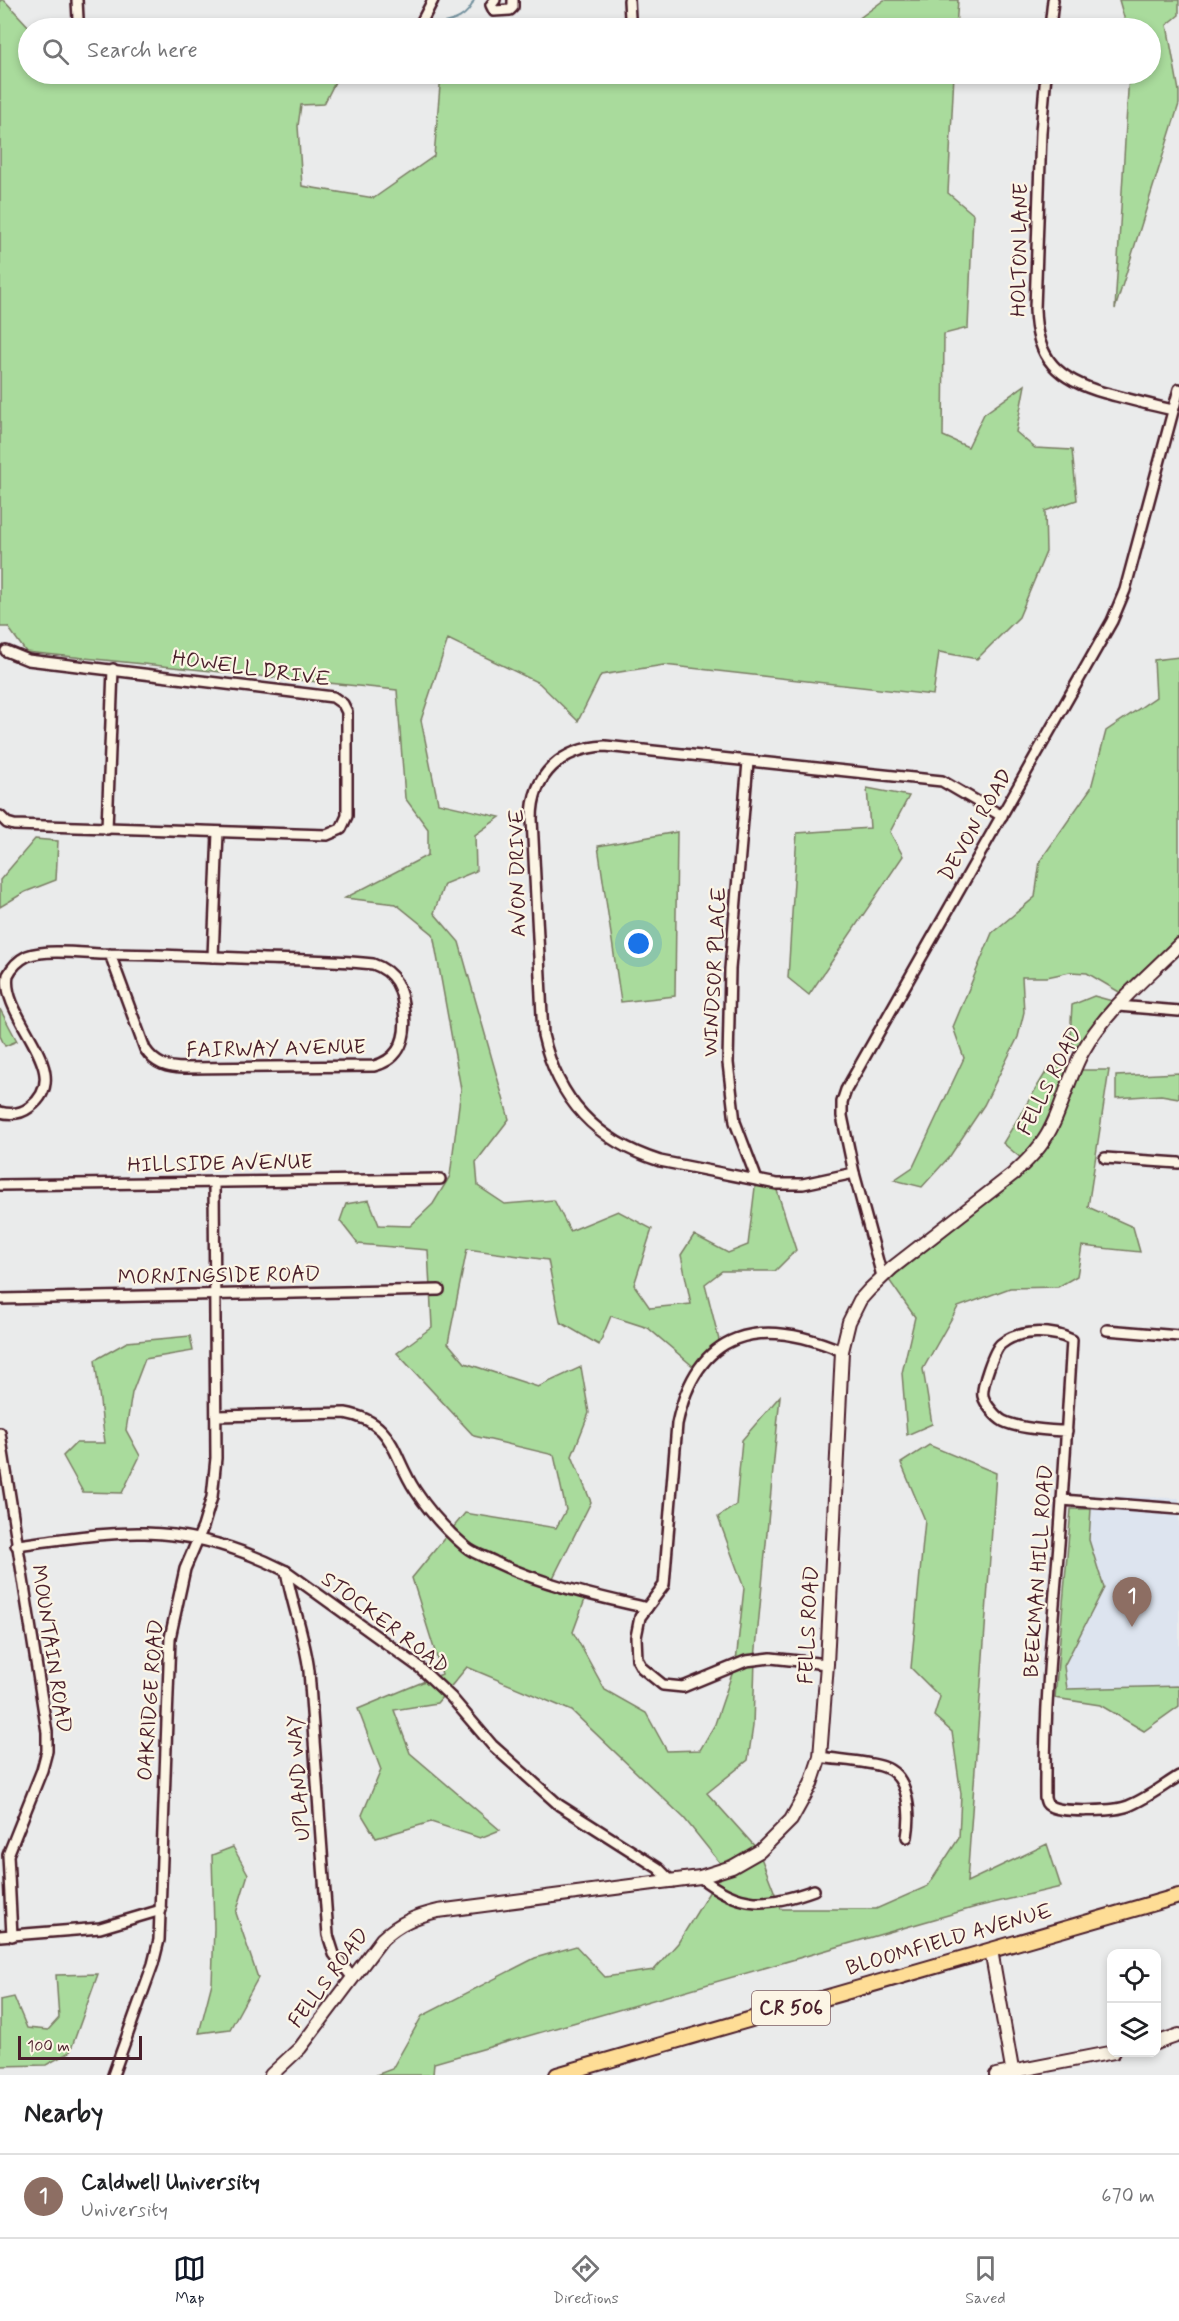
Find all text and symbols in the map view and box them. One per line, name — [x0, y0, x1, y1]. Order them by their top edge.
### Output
search box — [18, 18, 1161, 84]
icon: search — [39, 35, 72, 68]
text: Search here — [87, 37, 198, 65]
street label: HOLTON LANE — [1005, 183, 1035, 317]
street label: HOWELL DRIVE — [170, 644, 332, 694]
street label: DEVON ROAD — [932, 764, 1020, 886]
street label: AVON DRIVE — [503, 809, 533, 937]
street label: WINDSOR PLACE — [697, 886, 733, 1058]
your location — [624, 929, 653, 958]
street label: FELLS ROAD — [1011, 1022, 1089, 1140]
street label: FAIRWAY AVENUE — [186, 1033, 366, 1065]
street label: HILLSIDE AVENUE — [127, 1148, 313, 1180]
street label: MORNINGSIDE ROAD — [117, 1260, 321, 1292]
street label: BEEKMAN HILL ROAD — [1018, 1464, 1060, 1678]
street label: MOUNTAIN ROAD — [24, 1563, 78, 1735]
street label: FELLS ROAD — [792, 1565, 826, 1685]
street label: STOCKER ROAD — [315, 1566, 455, 1680]
pin: 1 — [1112, 1578, 1152, 1627]
street label: OAKRIDGE ROAD — [131, 1618, 171, 1782]
street label: UPLAND WAY — [281, 1714, 317, 1842]
street label: BLOOMFIELD AVENUE — [843, 1897, 1055, 1983]
street label: FELLS ROAD — [282, 1922, 376, 2034]
map controls — [1107, 1949, 1161, 2057]
button: locate — [1107, 1949, 1161, 2003]
road number: CR 506 — [752, 1991, 830, 2025]
button: layers — [1107, 2003, 1161, 2057]
scale bar — [18, 2033, 142, 2060]
text: 100 m — [27, 2036, 70, 2057]
text: Nearby — [24, 2097, 103, 2131]
text: Caldwell University — [81, 2169, 260, 2197]
text: 1 — [39, 2183, 48, 2210]
text: 670 m — [1101, 2183, 1155, 2210]
text: University — [81, 2197, 168, 2224]
tab: Map — [173, 2252, 206, 2309]
tab: Directions — [553, 2252, 619, 2309]
tab: Saved — [965, 2252, 1006, 2309]

